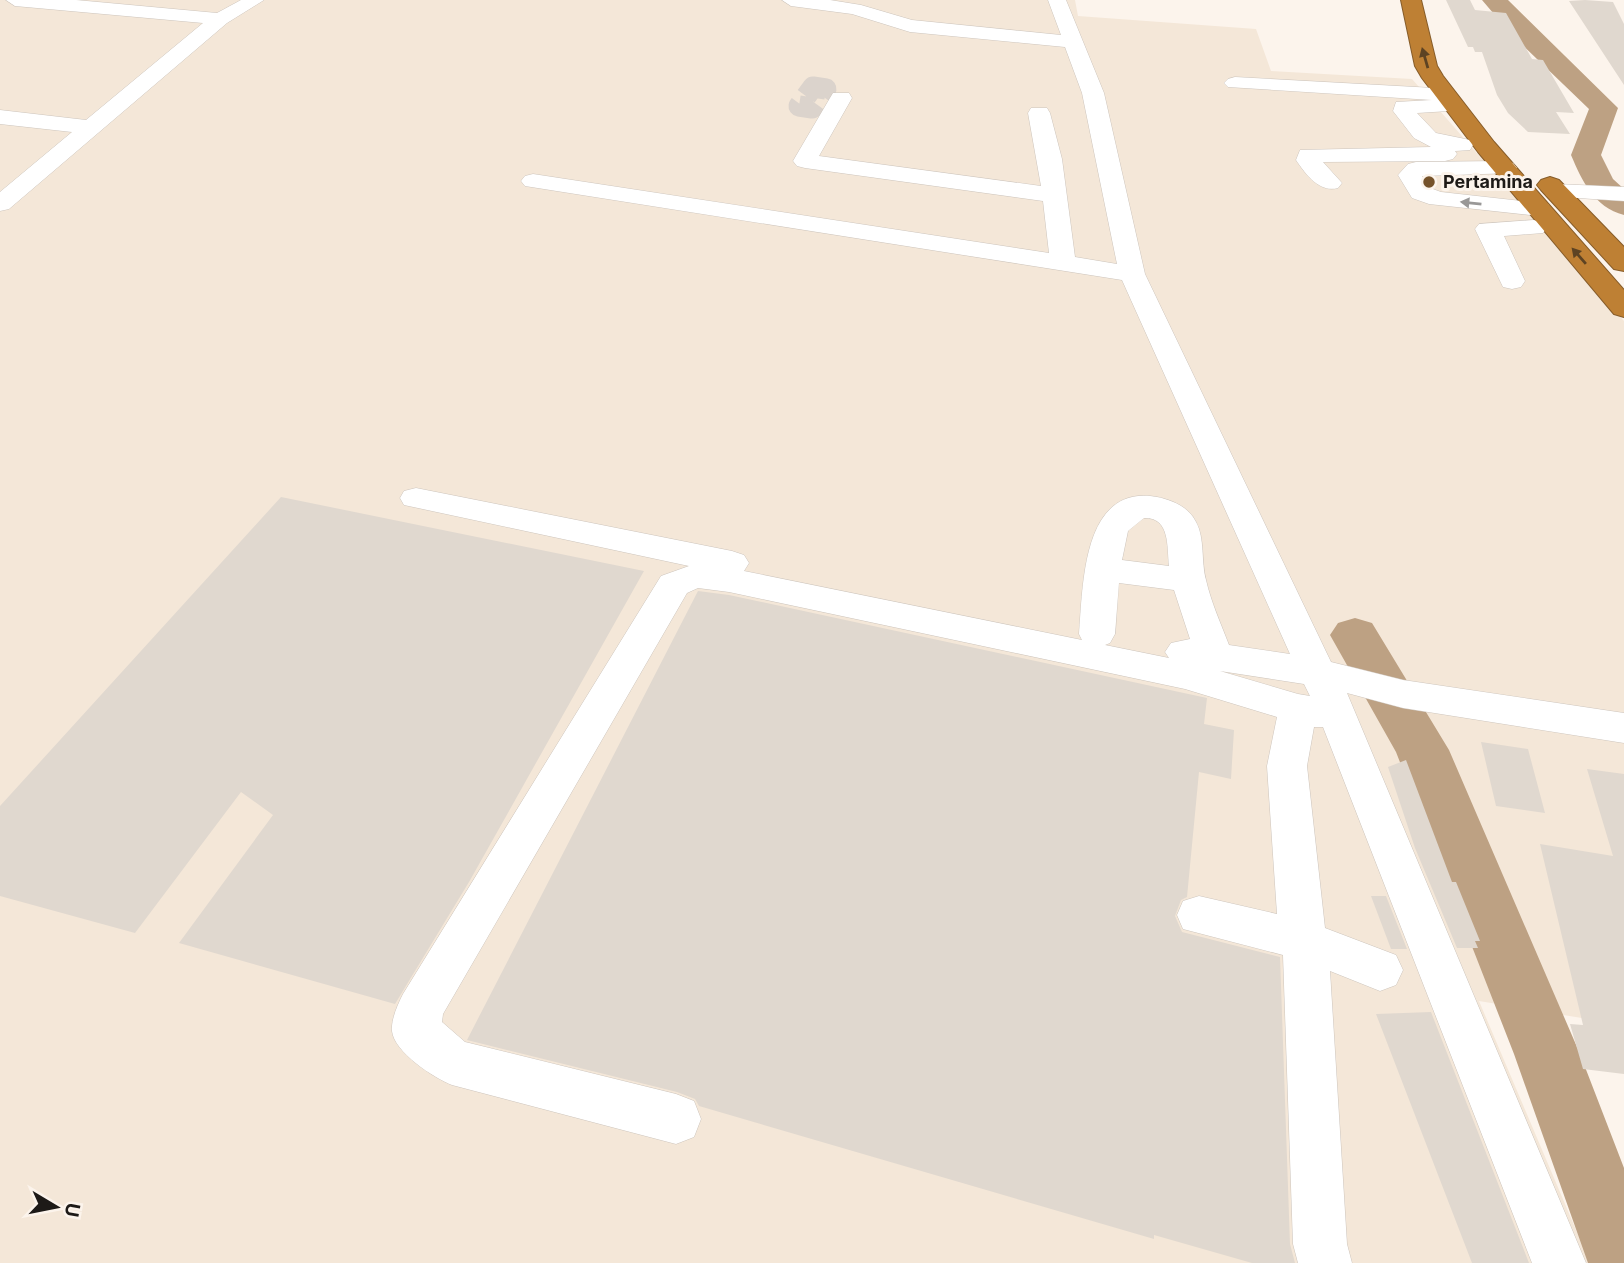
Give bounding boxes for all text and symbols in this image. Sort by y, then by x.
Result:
one-way arrow [1419,47,1430,69]
place label: Pertamina [1443,171,1533,192]
marker: Pertamina [1421,174,1437,190]
one-way arrow [1460,197,1482,208]
one-way arrow [1571,247,1587,265]
north arrow [21,1172,91,1242]
text: U [60,1201,85,1219]

